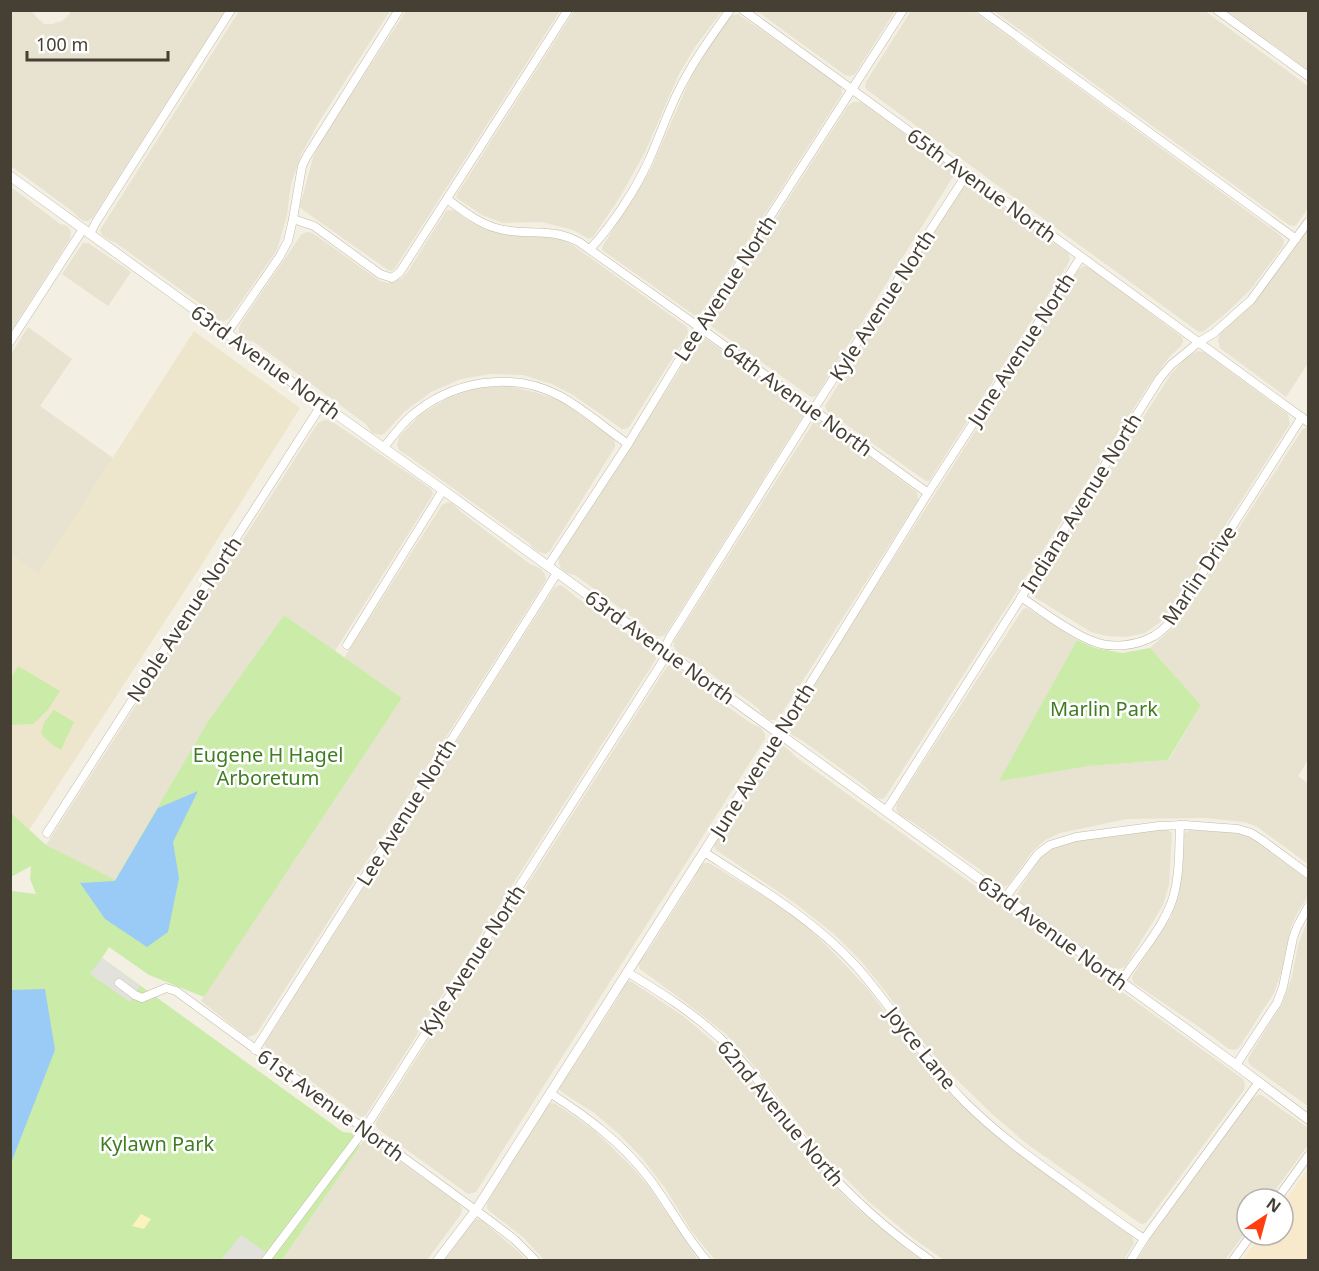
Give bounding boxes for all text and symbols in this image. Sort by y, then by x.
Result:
scale bar [27,24,168,62]
text: 100 m [36,32,88,56]
street label: 65th Avenue North [902,122,1062,248]
street label: Lee Avenue North [668,210,782,366]
street label: Kyle Avenue North [823,224,941,386]
street label: June Avenue North [960,267,1081,432]
street label: 63rd Avenue North [186,299,346,425]
street label: 64th Avenue North [718,336,878,462]
street label: Indiana Avenue North [1015,408,1147,598]
street label: Marlin Drive [1156,520,1242,630]
street label: Noble Avenue North [120,531,248,707]
street label: 63rd Avenue North [580,584,740,710]
street label: June Avenue North [703,678,820,844]
park label: Marlin Park [1050,695,1158,722]
street label: Lee Avenue North [350,733,462,891]
park label: Eugene H Hagel Arboretum [193,741,343,791]
street label: 63rd Avenue North [973,870,1133,996]
street label: Kyle Avenue North [413,879,531,1041]
street label: Joyce Lane [878,1000,963,1095]
street label: 62nd Avenue North [712,1034,850,1192]
street label: 61st Avenue North [252,1043,410,1167]
park label: Kylawn Park [100,1130,215,1157]
north arrow [1235,1187,1295,1247]
text: N [1262,1192,1286,1218]

